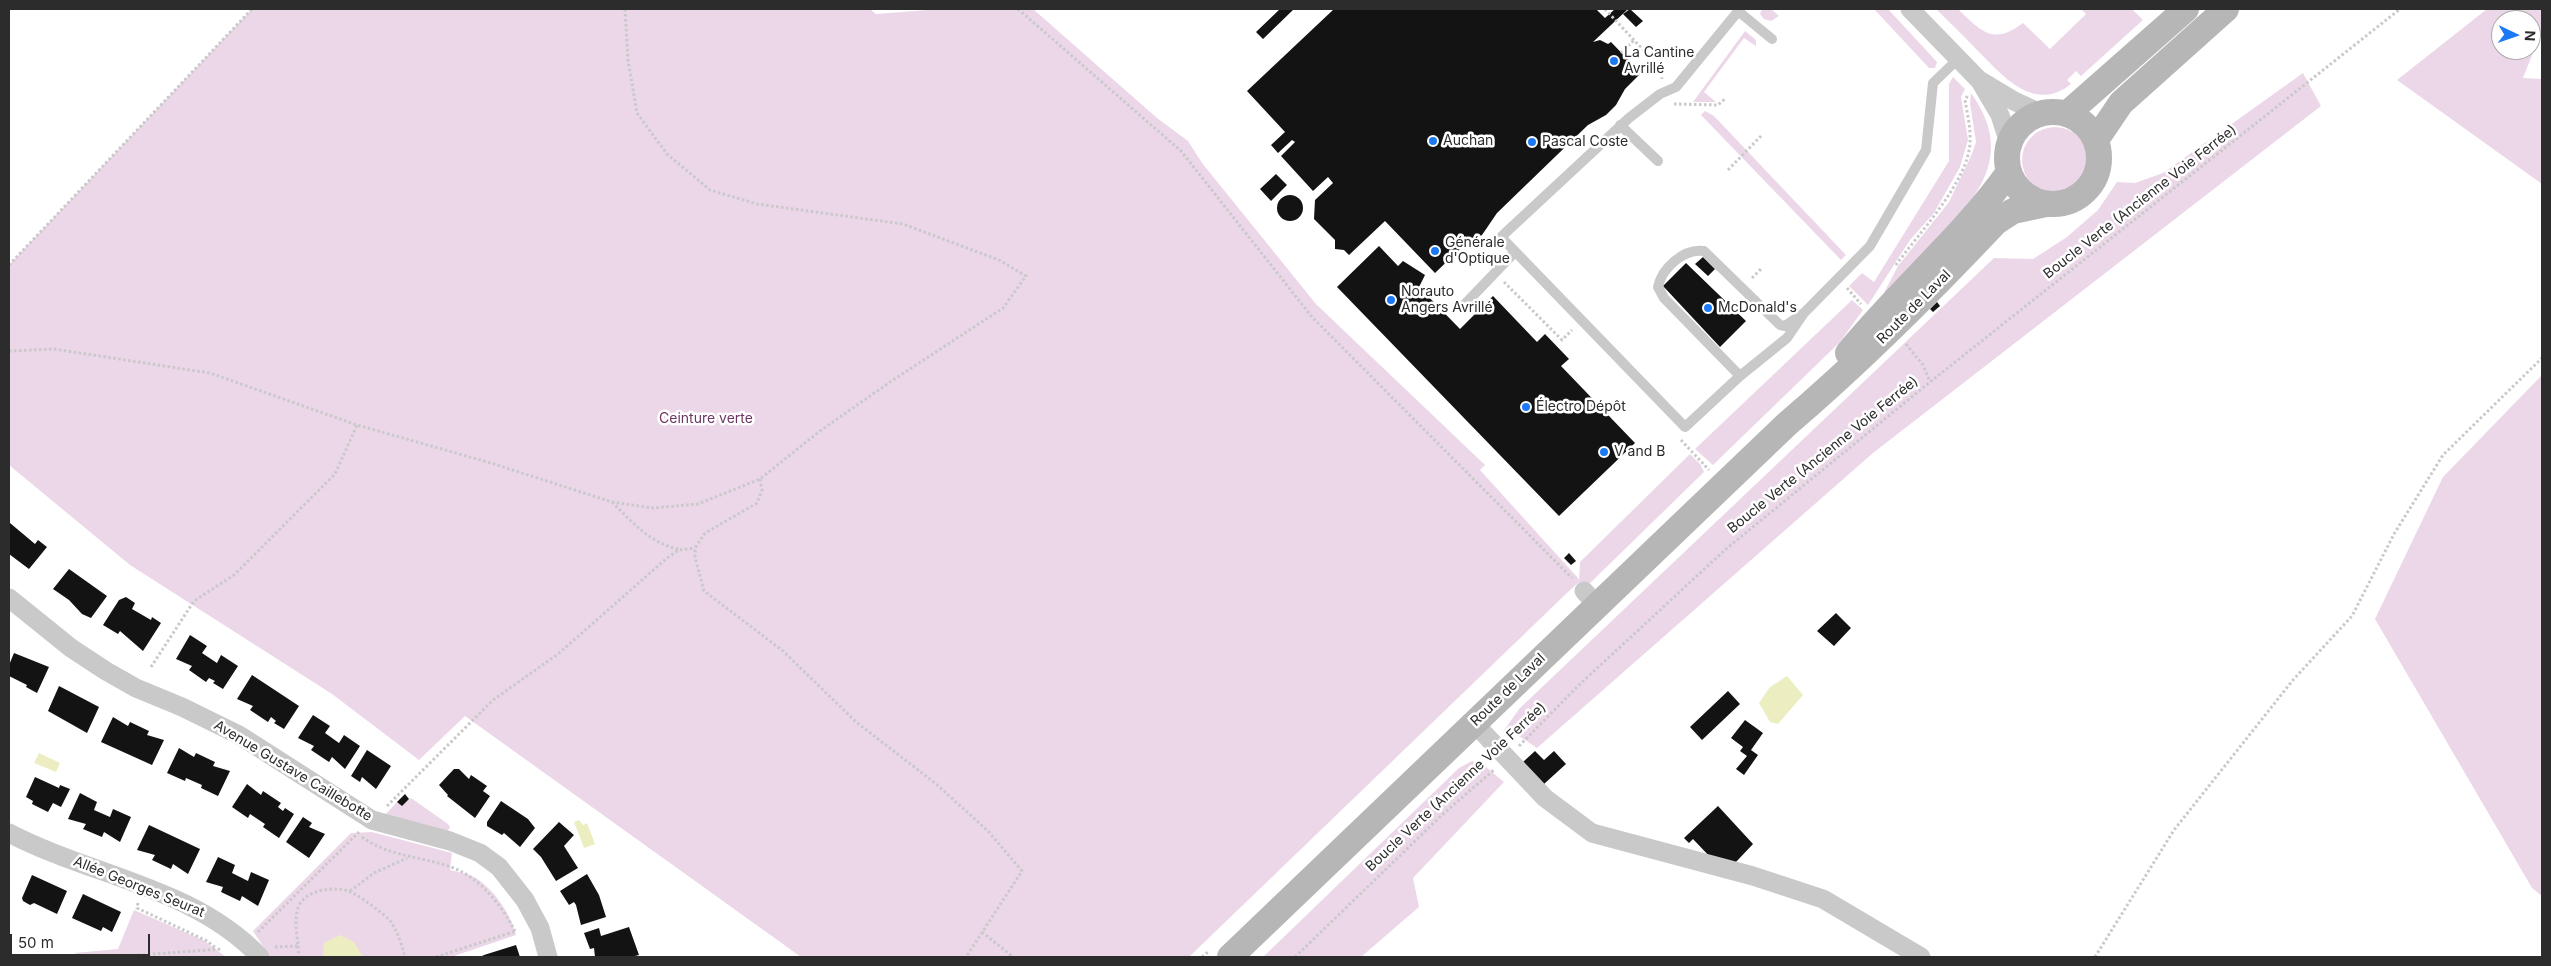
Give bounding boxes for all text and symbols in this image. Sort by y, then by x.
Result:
north arrow [2491,10,2541,60]
text: N [2522,30,2539,42]
place label: La Cantine Avrillé [1624,45,1694,78]
marker: La Cantine Avrillé [1608,55,1620,67]
street label: Boucle Verte (Ancienne Voie Ferrée) [2040,121,2240,283]
place label: Auchan [1443,133,1493,149]
place label: Pascal Coste [1542,134,1628,150]
marker: Auchan [1427,135,1439,147]
marker: Pascal Coste [1526,136,1538,148]
place label: Générale d'Optique [1445,235,1510,268]
marker: Générale d'Optique [1429,245,1441,257]
street label: Route de Laval [1874,267,1954,347]
place label: Norauto Angers Avrillé [1401,284,1493,316]
marker: Norauto Angers Avrillé [1385,294,1397,306]
place label: McDonald's [1718,300,1797,316]
marker: McDonald's [1702,302,1714,314]
street label: Boucle Verte (Ancienne Voie Ferrée) [1724,373,1922,537]
place label: Électro Dépôt [1536,399,1626,415]
marker: Électro Dépôt [1520,401,1532,413]
park label: Ceinture verte [659,411,753,427]
place label: V and B [1614,444,1665,460]
marker: V and B [1598,446,1610,458]
street label: Route de Laval [1467,650,1549,730]
street label: Boucle Verte (Ancienne Voie Ferrée) [1362,699,1550,875]
street label: Avenue Gustave Caillebotte [211,717,375,825]
street label: Allée Georges Seurat [71,853,207,921]
scale bar [12,924,152,956]
text: 50 m [18,933,54,952]

